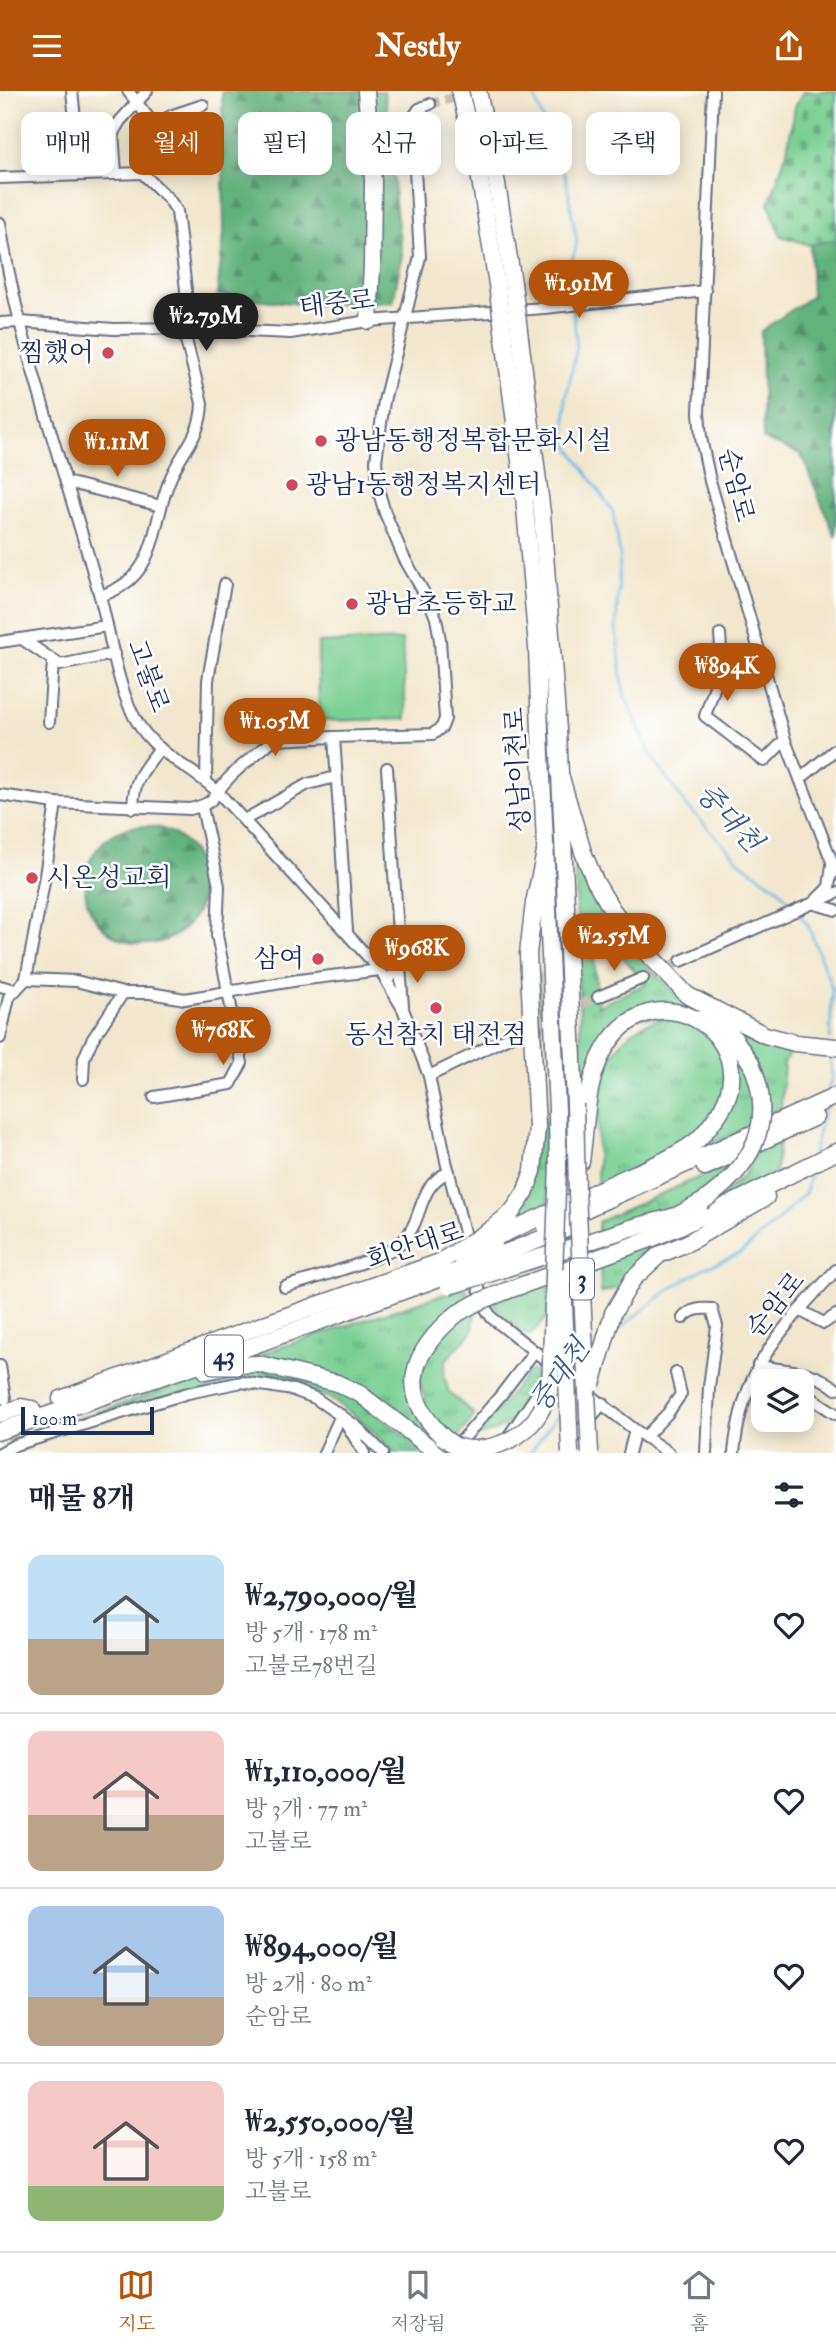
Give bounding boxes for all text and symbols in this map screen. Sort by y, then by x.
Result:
text: Nestly [376,26,460,66]
icon: menu [28,27,66,65]
icon: share [770,27,808,65]
chip: 매매 [21,112,115,175]
chip: 월세 [129,112,224,175]
chip: 필터 [238,112,332,175]
chip: 신규 [346,112,441,175]
chip: 아파트 [455,112,572,175]
chip: 주택 [586,112,680,175]
pin: ₩1.91M [522,261,636,320]
text: ₩1.91M [545,268,613,297]
street label: 태중로 [298,284,376,324]
pin: ₩2.79M [149,293,263,353]
text: ₩2.79M [169,301,243,330]
place label: 찜했어 [19,337,94,369]
marker: 찜했어 [100,345,116,361]
pin: ₩1.11M [60,419,174,479]
place label: 광남동행정복합문화시설 [335,425,611,457]
text: ₩1.11M [85,427,149,456]
marker: 광남동행정복합문화시설 [313,433,329,449]
street label: 순암로 [711,445,761,525]
place label: 광남1동행정복지센터 [306,469,541,501]
marker: 광남1동행정복지센터 [284,477,300,493]
place label: 광남초등학교 [366,588,517,620]
marker: 광남초등학교 [344,596,360,612]
street label: 고불로 [120,635,176,717]
pin: ₩894K [678,643,776,703]
text: ₩894K [695,651,759,680]
pin: ₩1.05M [218,699,332,758]
text: ₩1.05M [240,706,310,735]
street label: 성남이천로 [499,706,537,834]
water label: 중대천 [689,776,771,861]
place label: 시온성교회 [46,862,172,894]
marker: 시온성교회 [24,870,40,886]
pin: ₩2.55M [557,913,671,973]
text: ₩2.55M [578,921,650,950]
pin: ₩968K [368,925,466,985]
text: ₩968K [385,933,449,962]
place label: 삼여 [254,943,304,975]
marker: 삼여 [310,951,326,967]
marker: 동선참치 태전점 [428,1000,444,1016]
pin: ₩768K [174,1007,272,1067]
text: ₩768K [192,1015,254,1044]
place label: 동선참치 태전점 [345,1019,527,1051]
street label: 회안대로 [362,1215,468,1277]
road number: 3 [570,1259,594,1299]
street label: 순암로 [740,1266,812,1344]
water label: 중대천 [522,1331,599,1419]
road number: 43 [205,1336,243,1377]
map controls [751,1369,814,1432]
button: layers [751,1369,814,1432]
scale bar [21,1404,154,1436]
text: 100 m [32,1407,77,1431]
icon: filters [770,1476,808,1514]
text: 매물 8개 [28,1480,135,1517]
text: ₩2,790,000/월 [245,1577,418,1614]
icon: home [84,1583,168,1667]
icon: heart [770,1606,808,1644]
text: 방 5개 · 178 m² [245,1618,377,1647]
text: 고불로78번길 [245,1651,377,1680]
text: ₩1,110,000/월 [245,1753,407,1790]
icon: home [84,1759,168,1843]
icon: heart [770,1782,808,1820]
text: 방 3개 · 77 m² [245,1794,368,1823]
text: 고불로 [245,1827,312,1856]
text: ₩894,000/월 [245,1928,399,1965]
icon: home [84,1934,168,2018]
icon: heart [770,1957,808,1995]
text: 방 2개 · 80 m² [245,1969,372,1998]
text: 순암로 [245,2002,312,2031]
text: ₩2,550,000/월 [245,2103,416,2140]
icon: home [84,2109,168,2193]
icon: heart [770,2132,808,2170]
text: 방 5개 · 158 m² [245,2144,377,2173]
text: 고불로 [245,2177,312,2206]
tab: 지도 [117,2266,155,2336]
tab: 저장됨 [390,2266,446,2336]
tab: 홈 [680,2266,718,2336]

